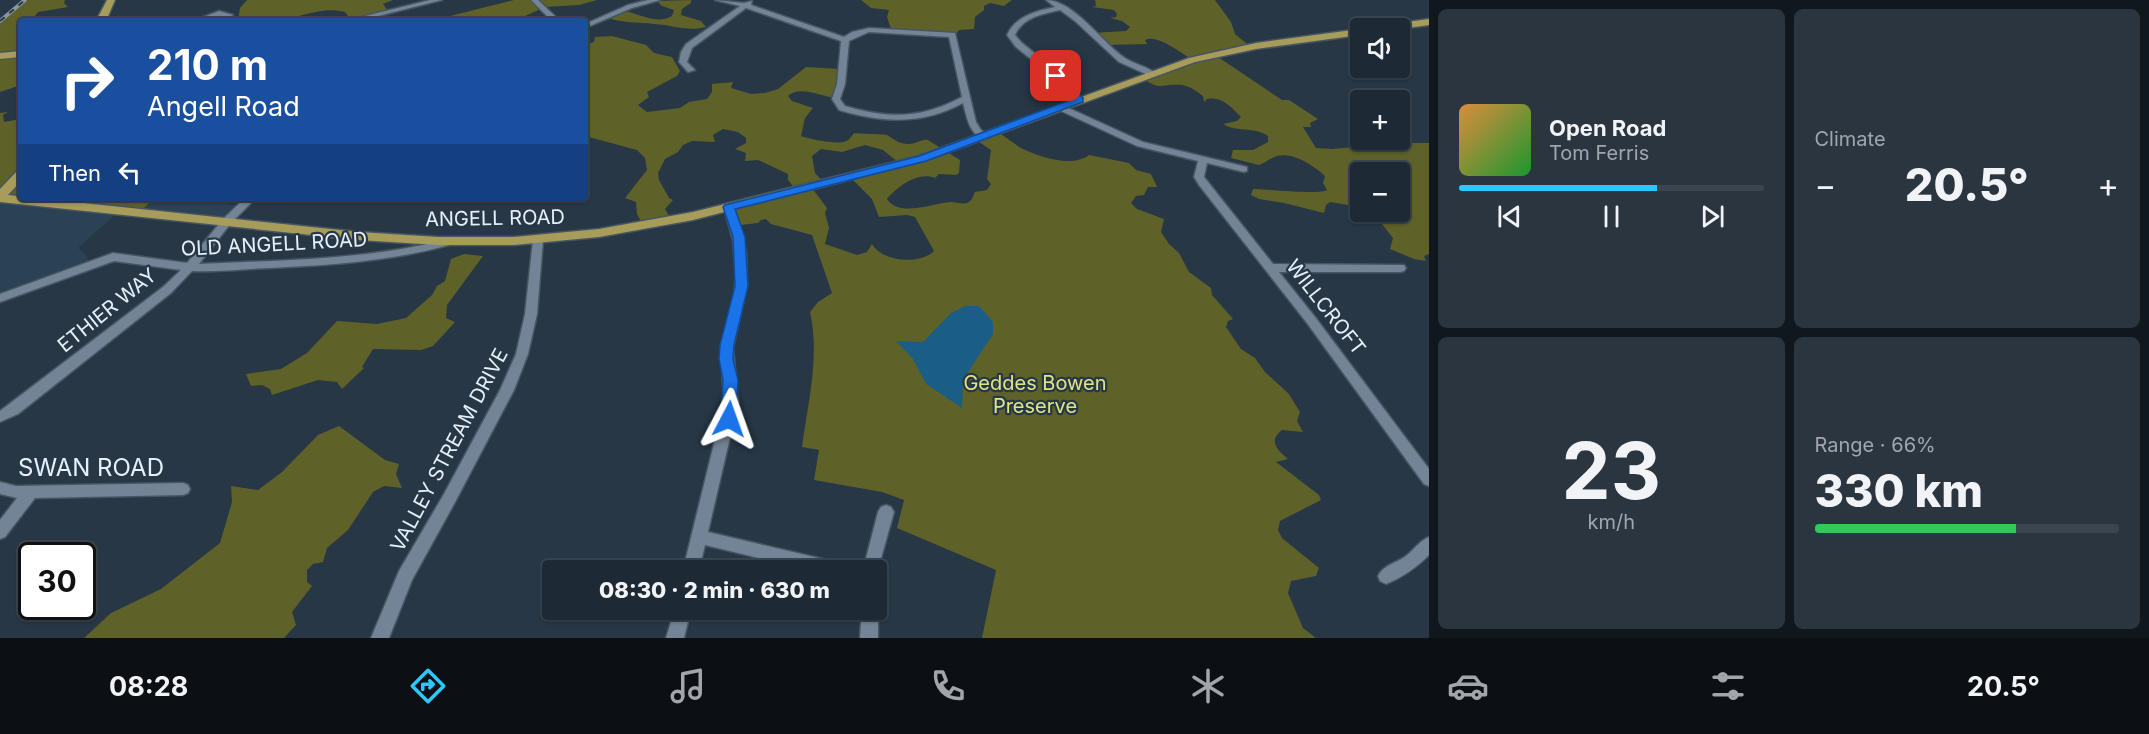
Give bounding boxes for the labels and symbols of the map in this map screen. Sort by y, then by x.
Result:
pin [1030,50,1081,101]
street label: ANGELL ROAD [425,205,565,231]
street label: OLD ANGELL ROAD [180,227,368,261]
street label: WILLCROFT [1281,254,1371,360]
street label: ETHIER WAY [53,263,162,357]
street label: VALLEY STREAM DRIVE [385,344,513,556]
park label: Geddes Bowen Preserve [963,371,1107,418]
position arrow [697,387,761,451]
street label: SWAN ROAD [18,453,164,482]
speed limit sign: 30 [18,542,96,620]

